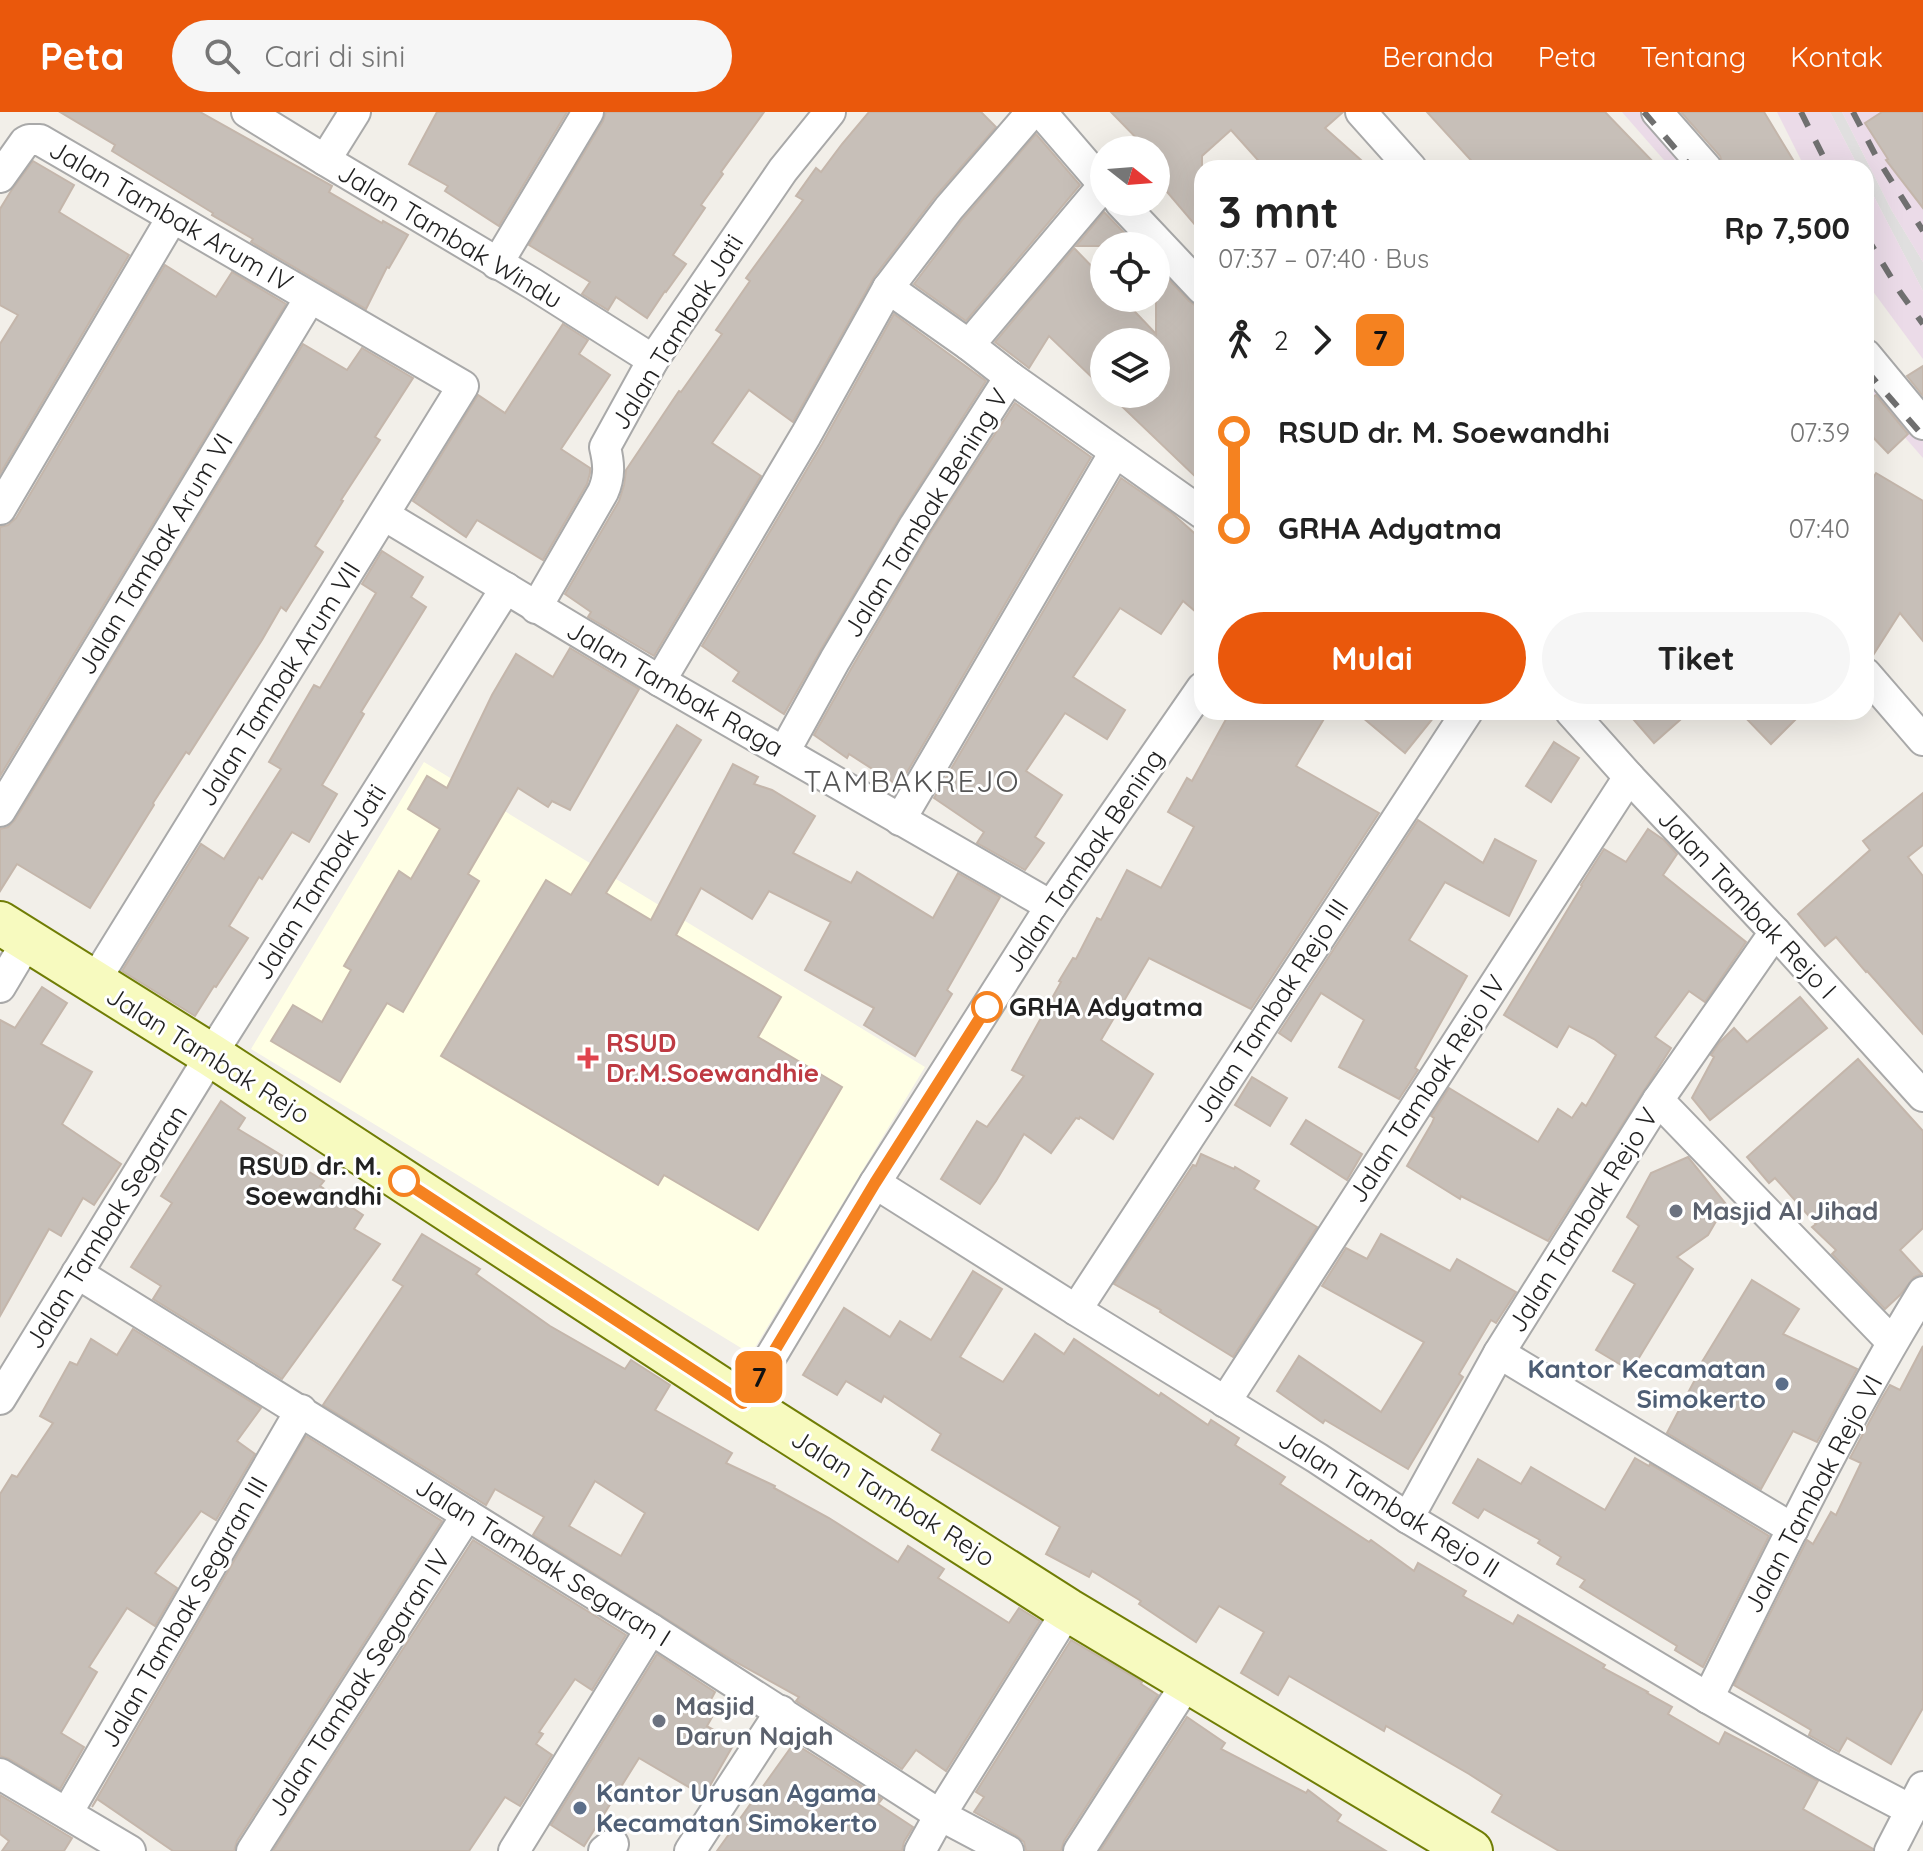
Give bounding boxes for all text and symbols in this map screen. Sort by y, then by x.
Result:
search box [172,20,732,92]
text: Peta [40,32,124,80]
icon: search [200,34,244,78]
text: Cari di sini [264,37,405,75]
text: Beranda [1382,39,1494,74]
text: Peta [1538,39,1596,74]
text: Tentang [1640,39,1746,74]
text: Kontak [1790,39,1883,74]
street label: Jalan Tambak Arum IV [44,132,299,299]
north arrow [1090,136,1170,216]
map controls [1090,136,1170,408]
street label: Jalan Tambak Windu [332,155,569,316]
text: 3 mnt [1218,184,1339,239]
text: Rp 7,500 [1724,209,1850,247]
street label: Jalan Tambak Jati [603,228,750,436]
button: locate [1090,232,1170,312]
text: 07:37 – 07:40 · Bus [1218,242,1429,275]
icon: walk [1218,318,1262,362]
icon: forward [1300,318,1344,362]
text: 7 [1372,322,1388,357]
text: 2 [1274,324,1288,357]
button: layers [1090,328,1170,408]
street label: Jalan Tambak Bening V [835,382,1016,643]
text: RSUD dr. M. Soewandhi [1278,413,1610,451]
text: 07:39 [1790,416,1850,449]
street label: Jalan Tambak Arum VI [69,427,240,680]
text: GRHA Adyatma [1278,509,1502,547]
text: 07:40 [1789,512,1850,545]
street label: Jalan Tambak Arum VII [190,555,367,812]
button: Mulai [1218,612,1526,704]
button: Tiket [1542,612,1850,704]
street label: Jalan Tambak Raga [561,613,789,764]
street label: Jalan Tambak Bening [996,742,1171,979]
district label: TAMBAKREJO [803,762,1021,800]
street label: Jalan Tambak Jati [246,778,393,986]
street label: Jalan Tambak Rejo I [1651,802,1844,1006]
street label: Jalan Tambak Rejo III [1186,892,1355,1129]
street label: Jalan Tambak Rejo IV [1341,969,1513,1209]
street label: Jalan Tambak Rejo [100,979,316,1131]
place label: GRHA Adyatma [1009,990,1203,1023]
marker: GRHA Adyatma [972,992,1002,1022]
place label: RSUD Dr.M.Soewandhie [606,1026,819,1089]
marker: RSUD Dr.M.Soewandhie [577,1047,599,1069]
street label: Jalan Tambak Segaran [17,1099,194,1355]
street label: Jalan Tambak Rejo V [1500,1101,1665,1338]
place label: RSUD dr. M. Soewandhi [238,1149,382,1212]
marker: RSUD dr. M. Soewandhi [389,1166,419,1196]
place label: Masjid Al Jihad [1692,1194,1878,1227]
marker: Masjid Al Jihad [1667,1202,1685,1220]
line badge: 7 [733,1351,785,1403]
place label: Kantor Kecamatan Simokerto [1527,1352,1766,1415]
text: 7 [751,1359,767,1394]
street label: Jalan Tambak Rejo VI [1736,1369,1889,1619]
marker: Kantor Kecamatan Simokerto [1773,1375,1791,1393]
street label: Jalan Tambak Rejo [785,1422,1001,1574]
street label: Jalan Tambak Rejo II [1273,1422,1506,1585]
street label: Jalan Tambak Segaran III [92,1470,275,1753]
street label: Jalan Tambak Segaran I [410,1470,677,1654]
street label: Jalan Tambak Segaran IV [260,1543,457,1823]
place label: Masjid Darun Najah [675,1689,833,1752]
marker: Masjid Darun Najah [650,1712,668,1730]
place label: Kantor Urusan Agama Kecamatan Simokerto [596,1776,877,1839]
marker: Kantor Urusan Agama Kecamatan Simokerto [571,1799,589,1817]

